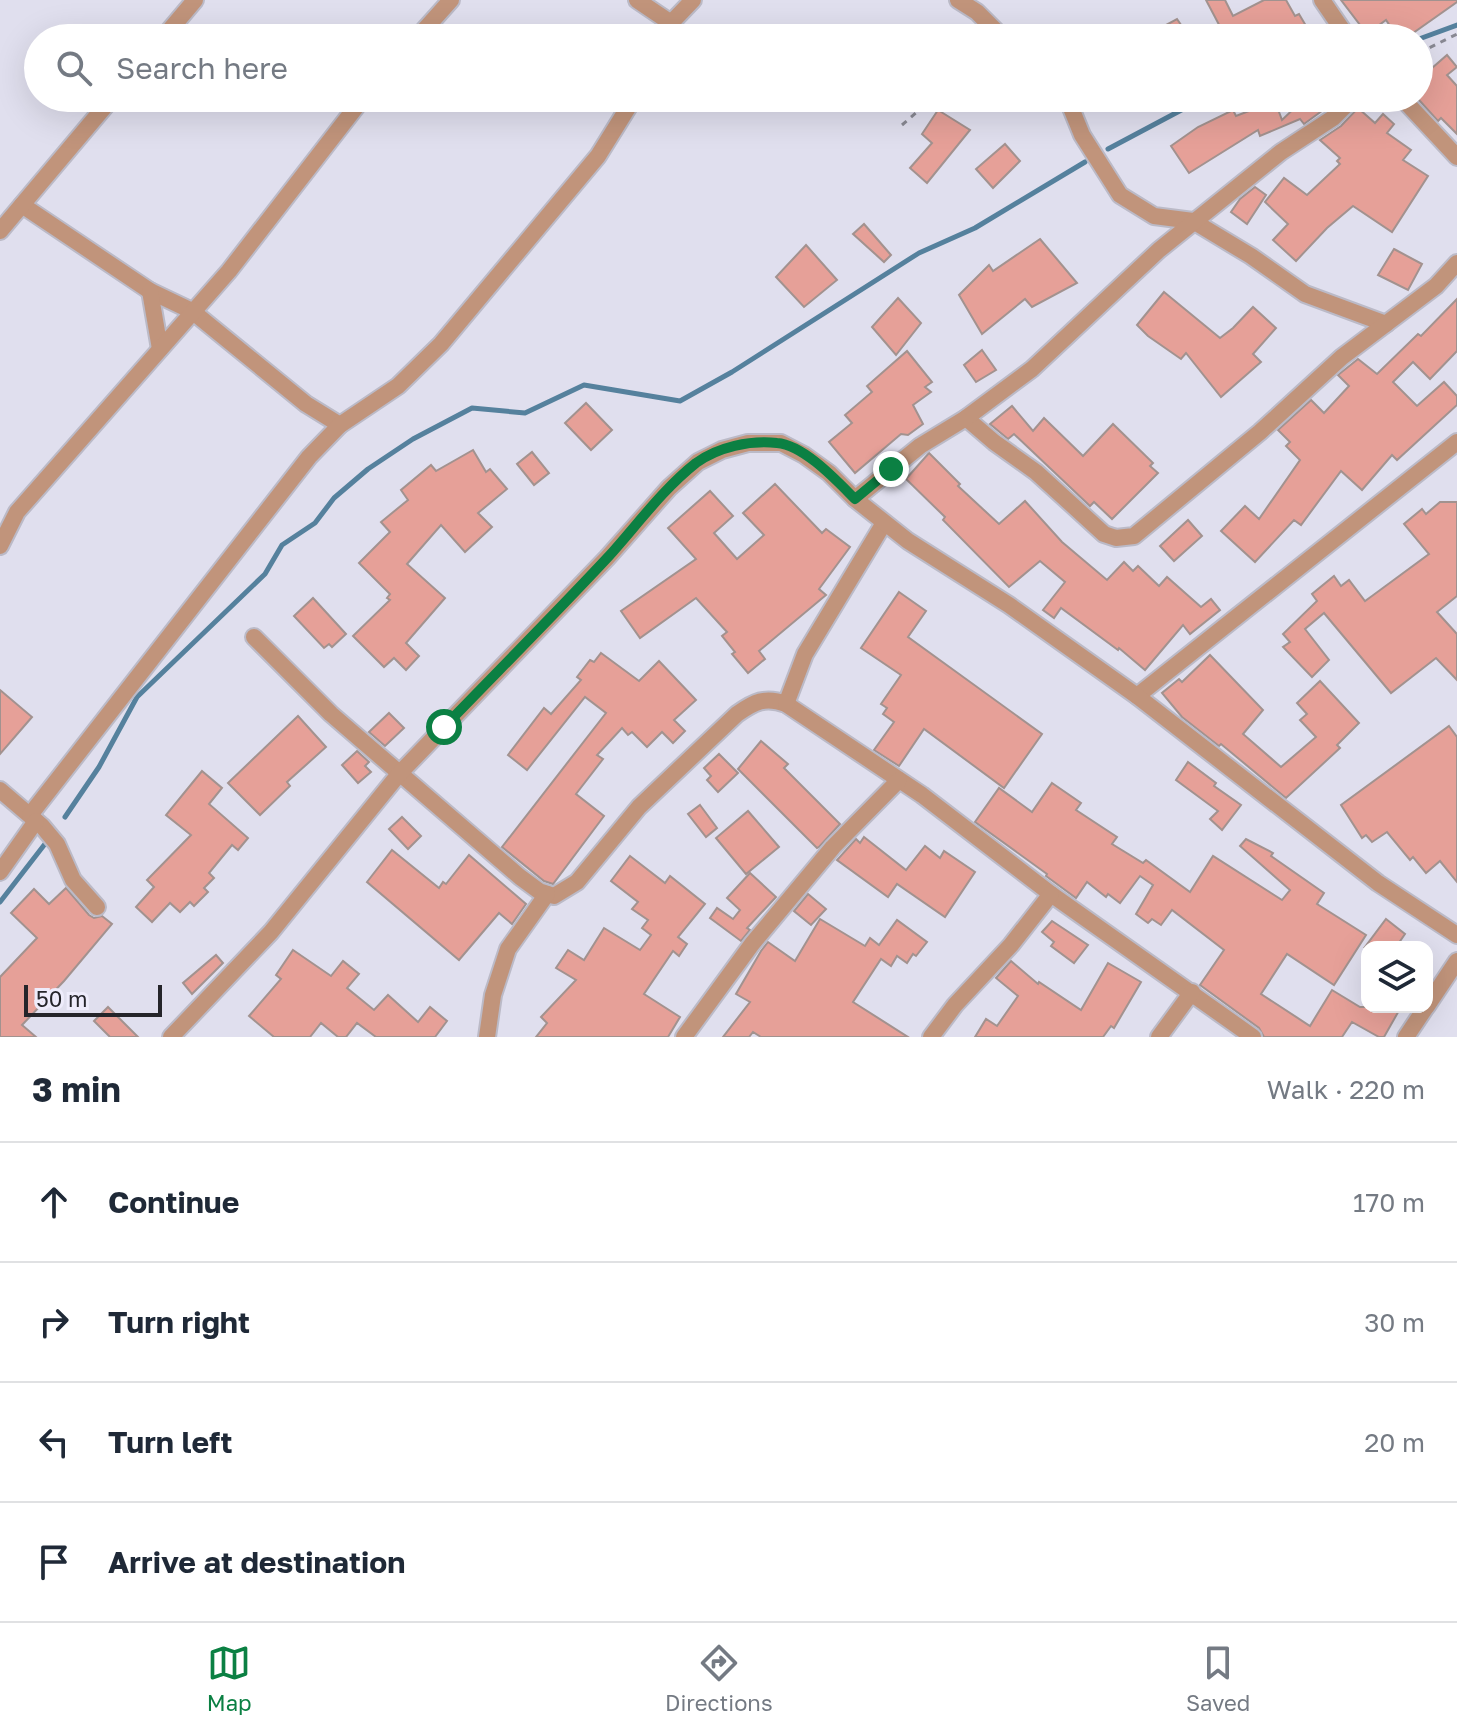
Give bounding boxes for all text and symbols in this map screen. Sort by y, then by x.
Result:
search box [24,24,1433,112]
icon: search [52,46,96,90]
text: Search here [116,50,288,86]
route end [873,451,909,487]
route start [426,709,462,745]
map controls [1361,941,1433,1013]
button: layers [1361,941,1433,1013]
scale bar [24,981,162,1017]
text: 50 m [36,985,87,1012]
text: 3 min [32,1069,121,1109]
text: Walk · 220 m [1267,1074,1425,1105]
icon: ahead [32,1180,76,1224]
text: Continue [108,1184,239,1220]
text: 170 m [1353,1187,1425,1218]
icon: right [32,1300,76,1344]
text: Turn right [108,1304,250,1340]
text: 30 m [1364,1307,1425,1338]
icon: left [32,1420,76,1464]
text: Turn left [108,1424,233,1460]
text: 20 m [1364,1427,1425,1458]
icon: arrive [32,1540,76,1584]
text: Arrive at destination [108,1544,405,1580]
tab: Map [207,1641,252,1716]
tab: Directions [665,1641,773,1716]
tab: Saved [1186,1641,1250,1716]

